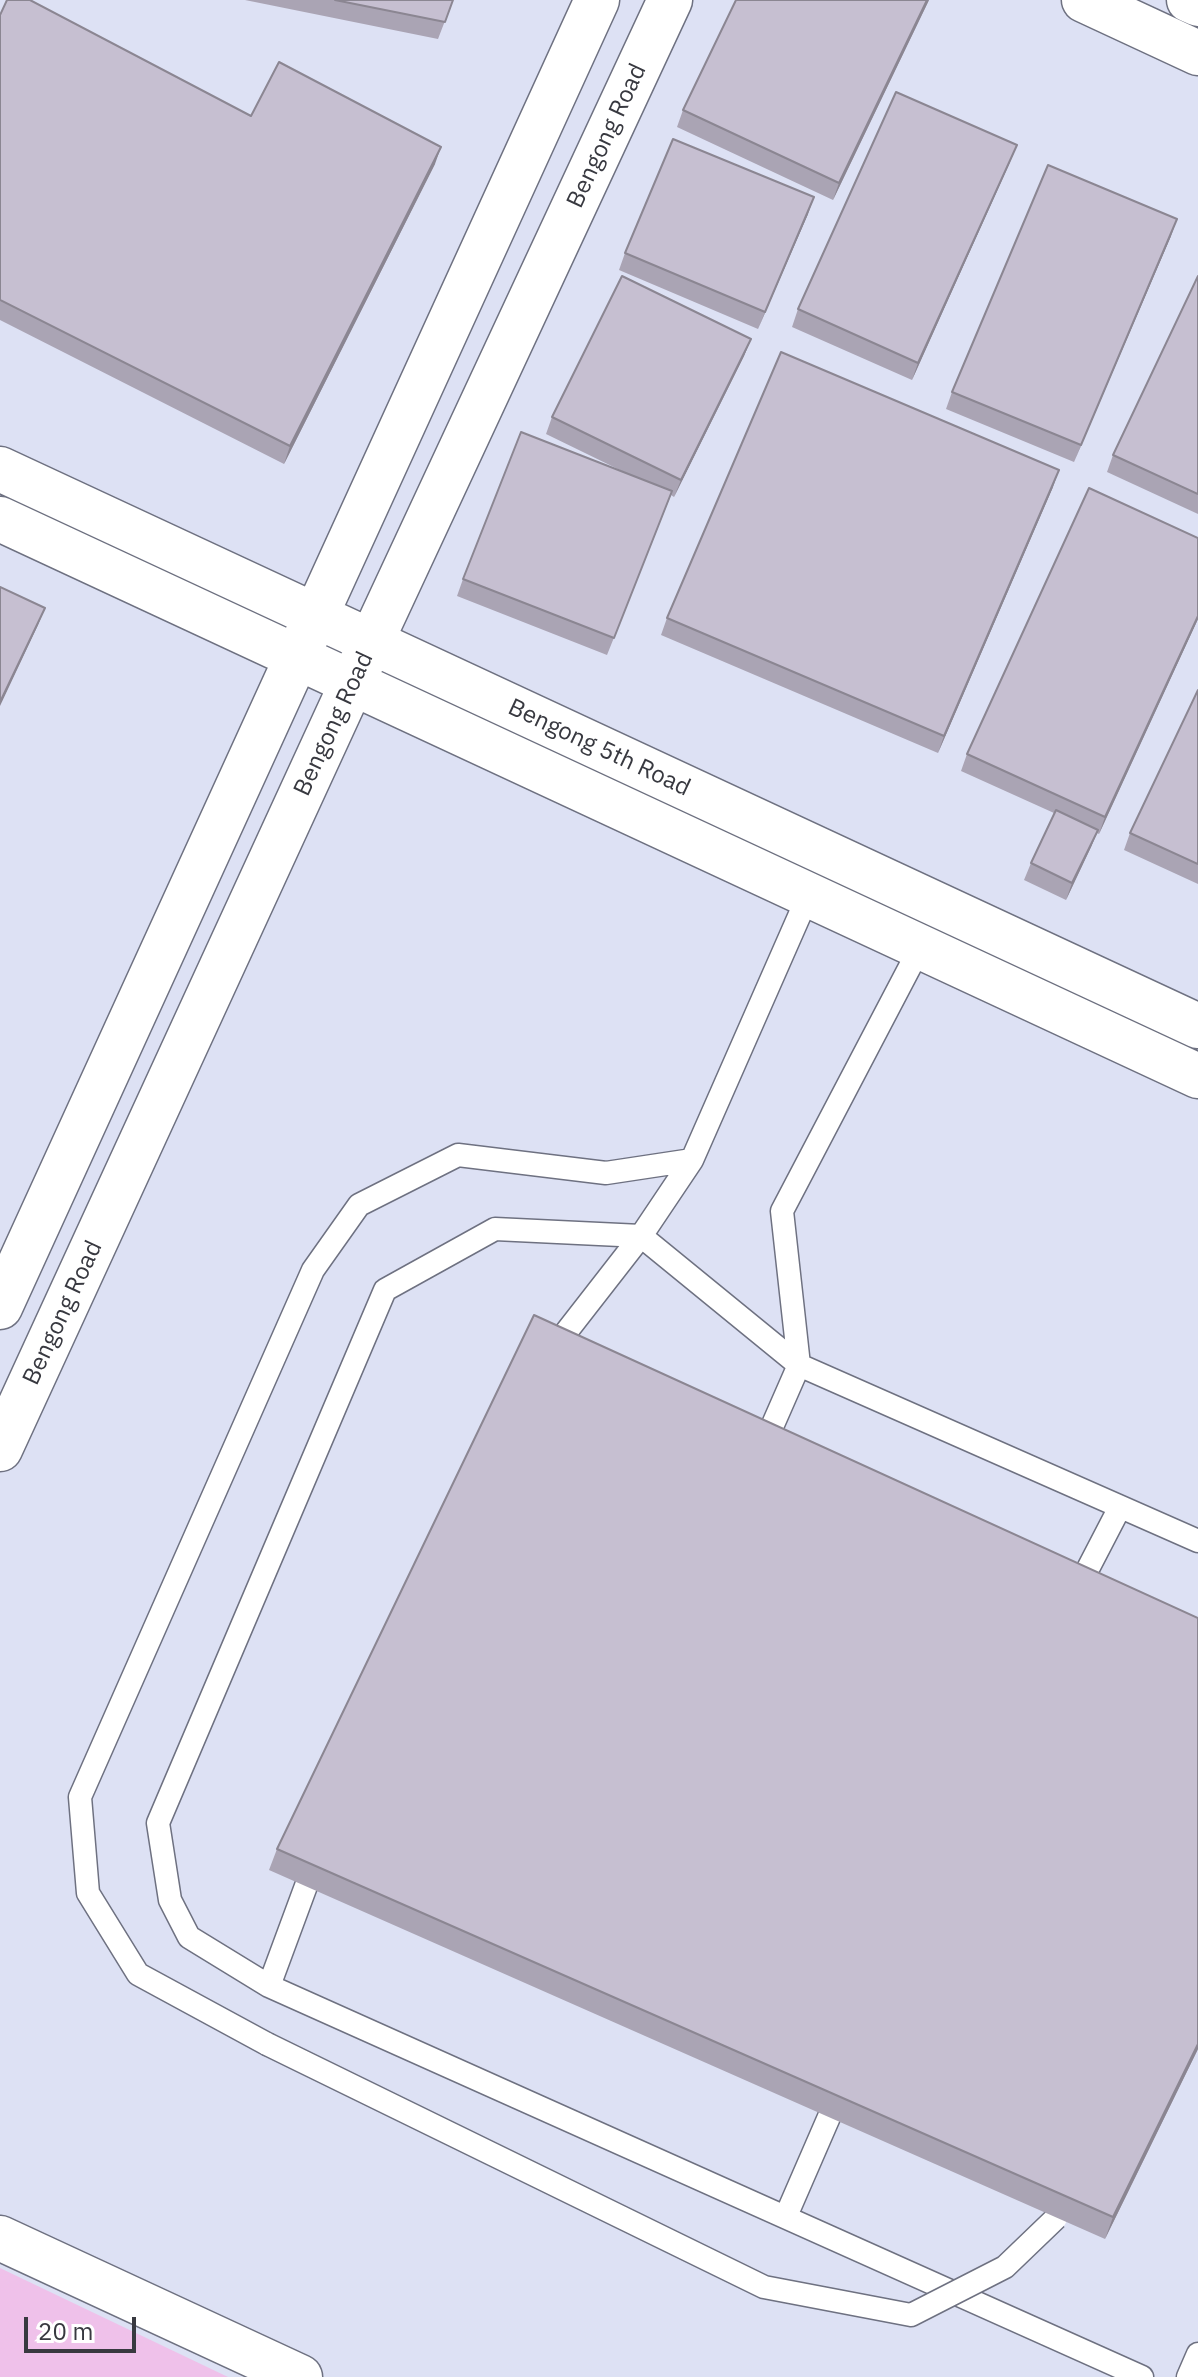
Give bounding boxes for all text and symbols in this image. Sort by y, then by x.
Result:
street label: Bengong Road [561,59,653,213]
street label: Bengong Road [288,647,380,801]
street label: Bengong 5th Road [503,693,695,803]
street label: Bengong Road [17,1236,109,1390]
scale bar [28,2301,140,2351]
text: 20 m [38,2315,93,2347]

